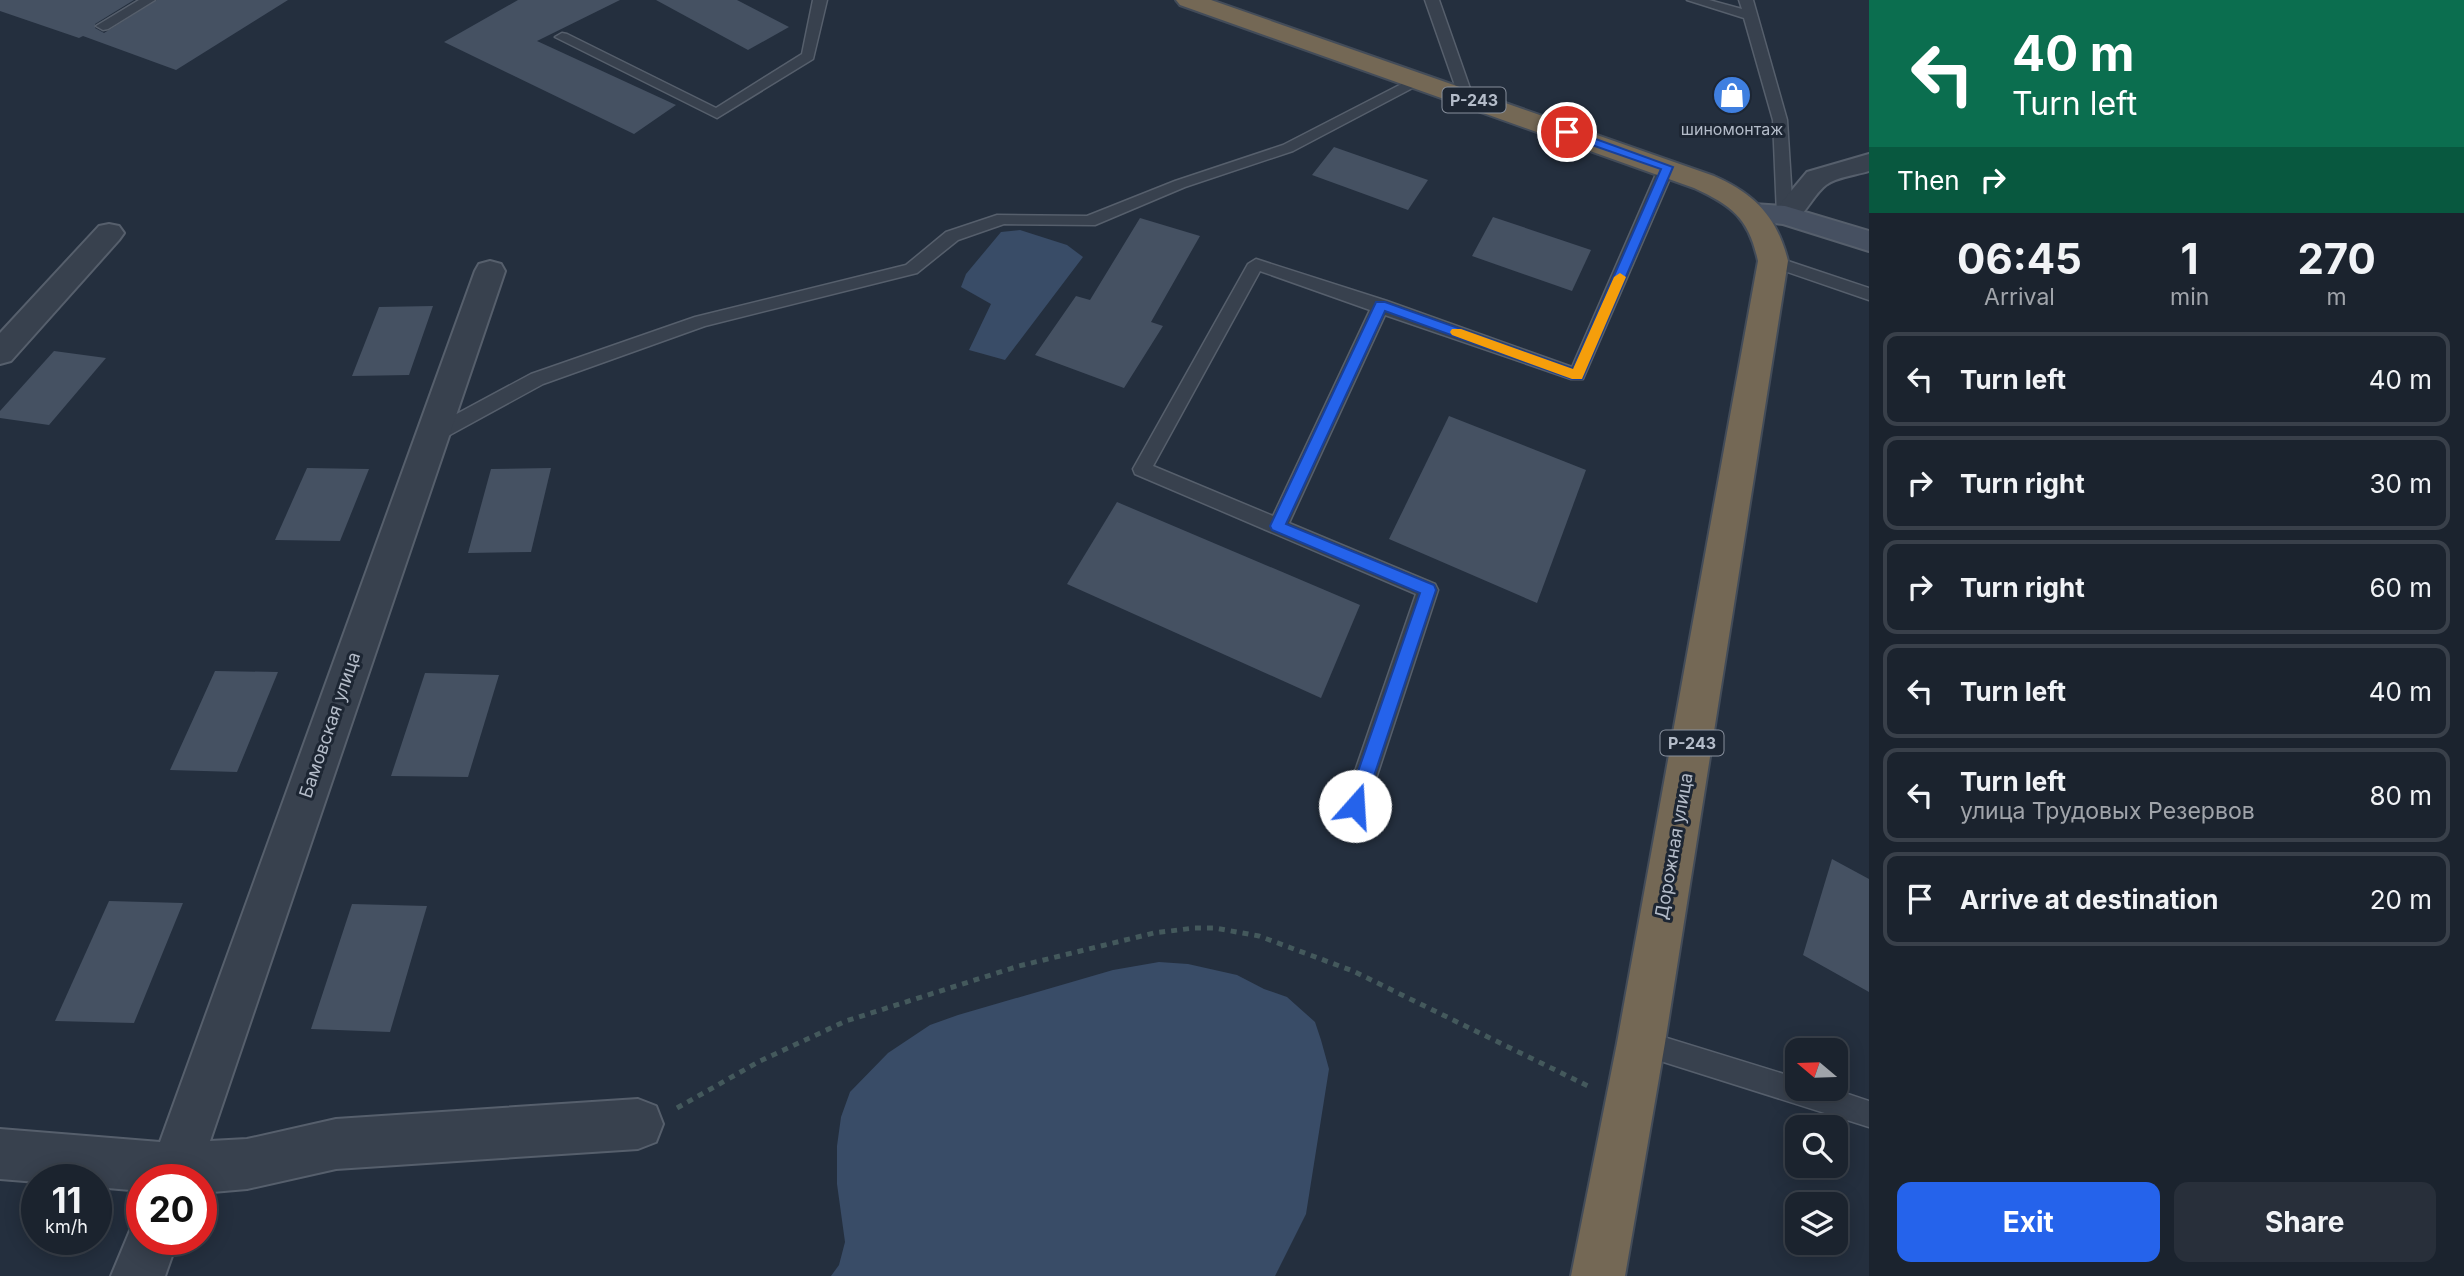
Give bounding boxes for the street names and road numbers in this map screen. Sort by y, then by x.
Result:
road number: Р-243 [1442,88,1506,113]
street label: Бамовская улица [295,649,364,801]
road number: Р-243 [1660,730,1724,756]
street label: Дорожная улица [1650,771,1697,921]

